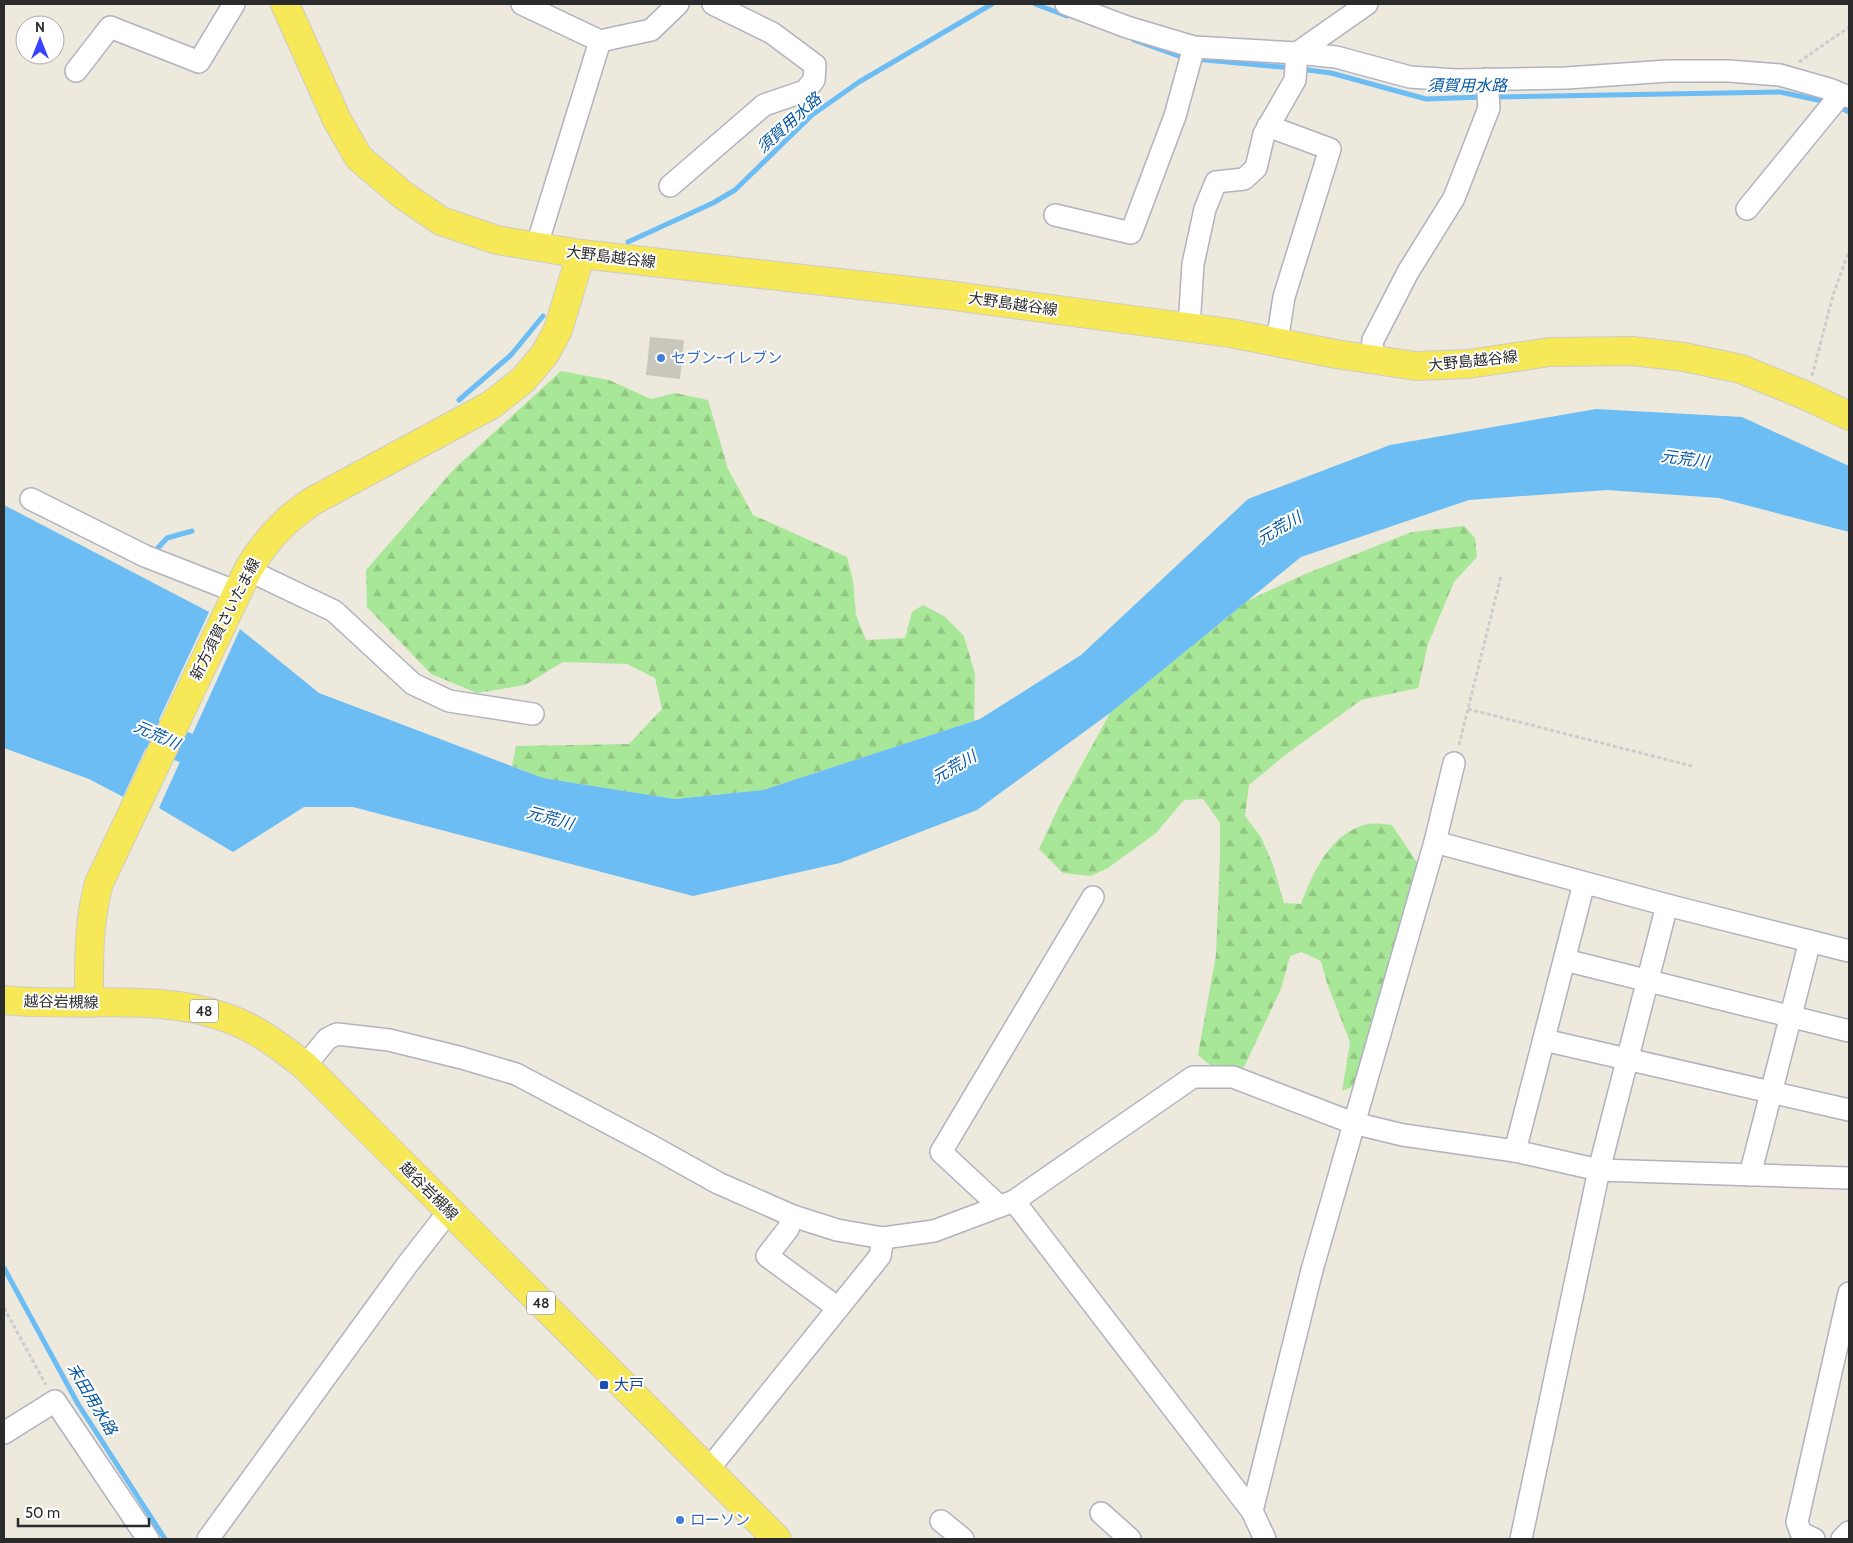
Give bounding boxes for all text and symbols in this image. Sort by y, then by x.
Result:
north arrow [15,15,65,65]
text: N [35,18,45,36]
water label: 須賀用水路 [1427,76,1509,95]
water label: 須賀用水路 [753,88,827,157]
street label: 大野島越谷線 [565,243,657,271]
street label: 大野島越谷線 [967,289,1059,319]
street label: 大野島越谷線 [1427,347,1519,375]
place label: セブン-イレブン [671,349,782,367]
marker: セブン-イレブン [655,352,667,364]
water label: 元荒川 [1660,446,1712,472]
water label: 元荒川 [1253,507,1306,548]
street label: 新方須賀さいたま線 [186,555,264,683]
water label: 元荒川 [131,717,185,754]
water label: 元荒川 [928,746,981,787]
water label: 元荒川 [524,803,578,834]
street label: 越谷岩槻線 [22,992,99,1012]
road number: 48 [190,999,218,1022]
street label: 越谷岩槻線 [395,1157,462,1224]
road number: 48 [527,1292,555,1315]
water label: 末田用水路 [63,1360,122,1440]
place label: 大戸 [614,1376,644,1394]
marker: 大戸 [598,1379,610,1391]
scale bar [18,1496,149,1528]
text: 50 m [25,1504,60,1522]
place label: ローソン [690,1511,750,1529]
marker: ローソン [674,1514,686,1526]

